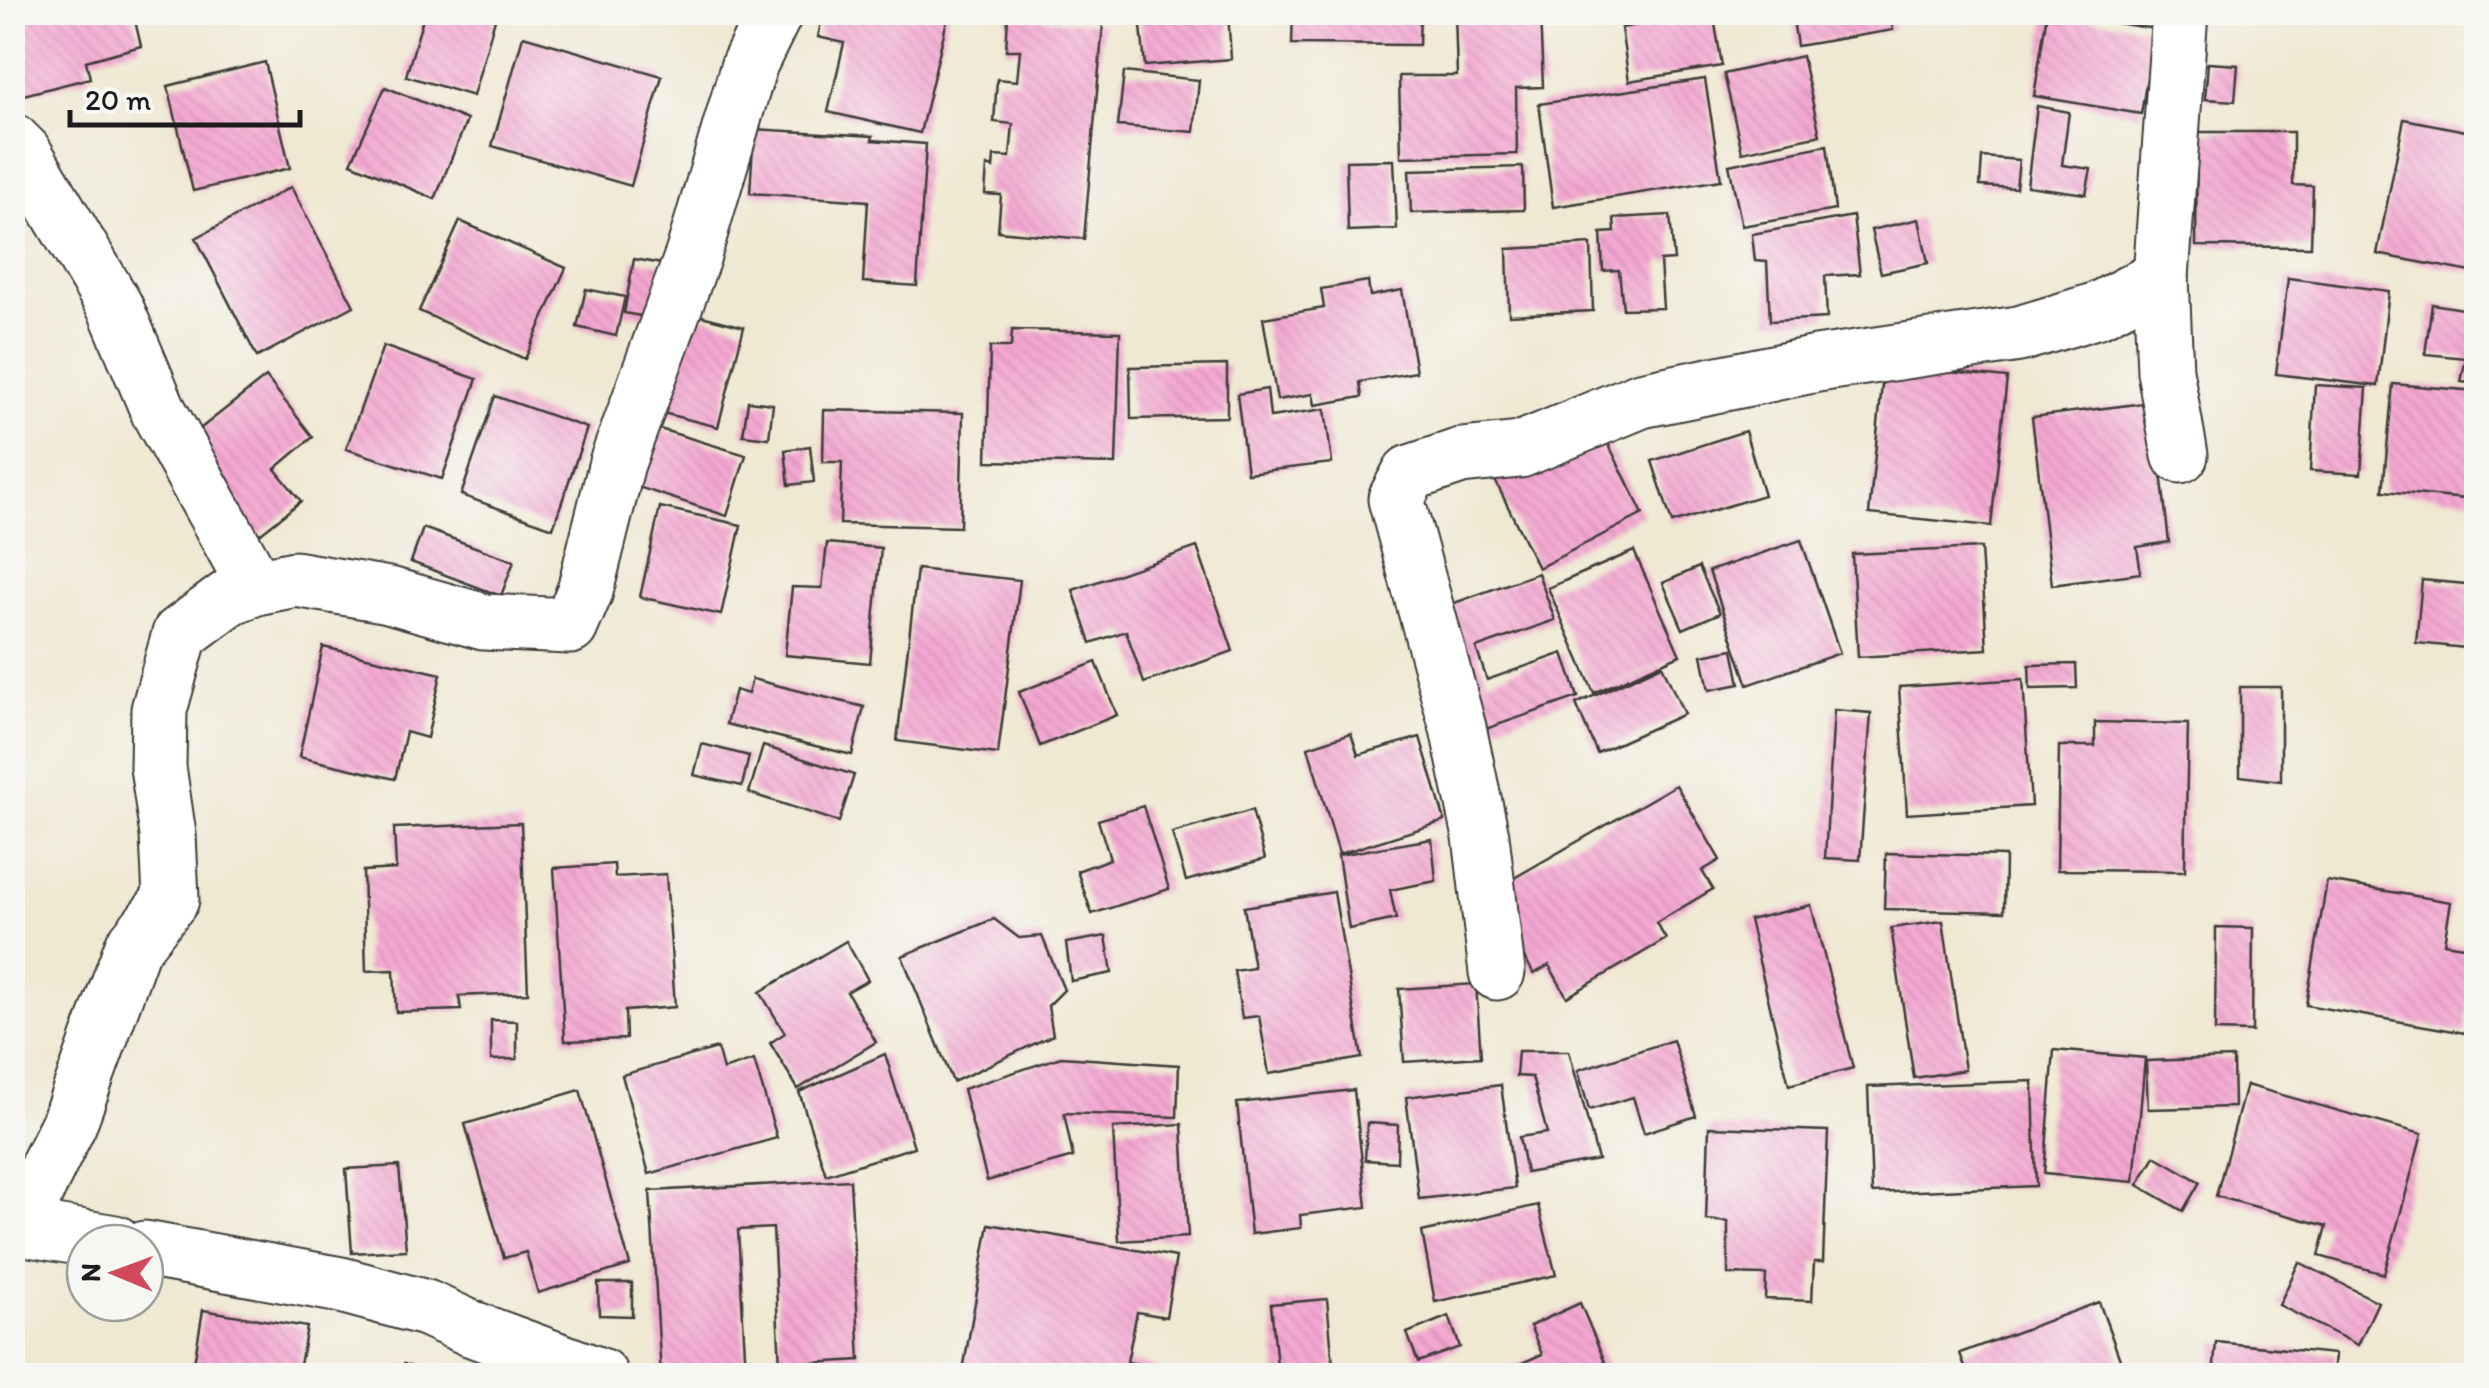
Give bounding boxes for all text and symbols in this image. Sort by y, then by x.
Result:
scale bar [70,65,300,127]
text: 20 m [85,81,151,118]
north arrow [65,1223,165,1323]
text: N [73,1263,107,1282]

